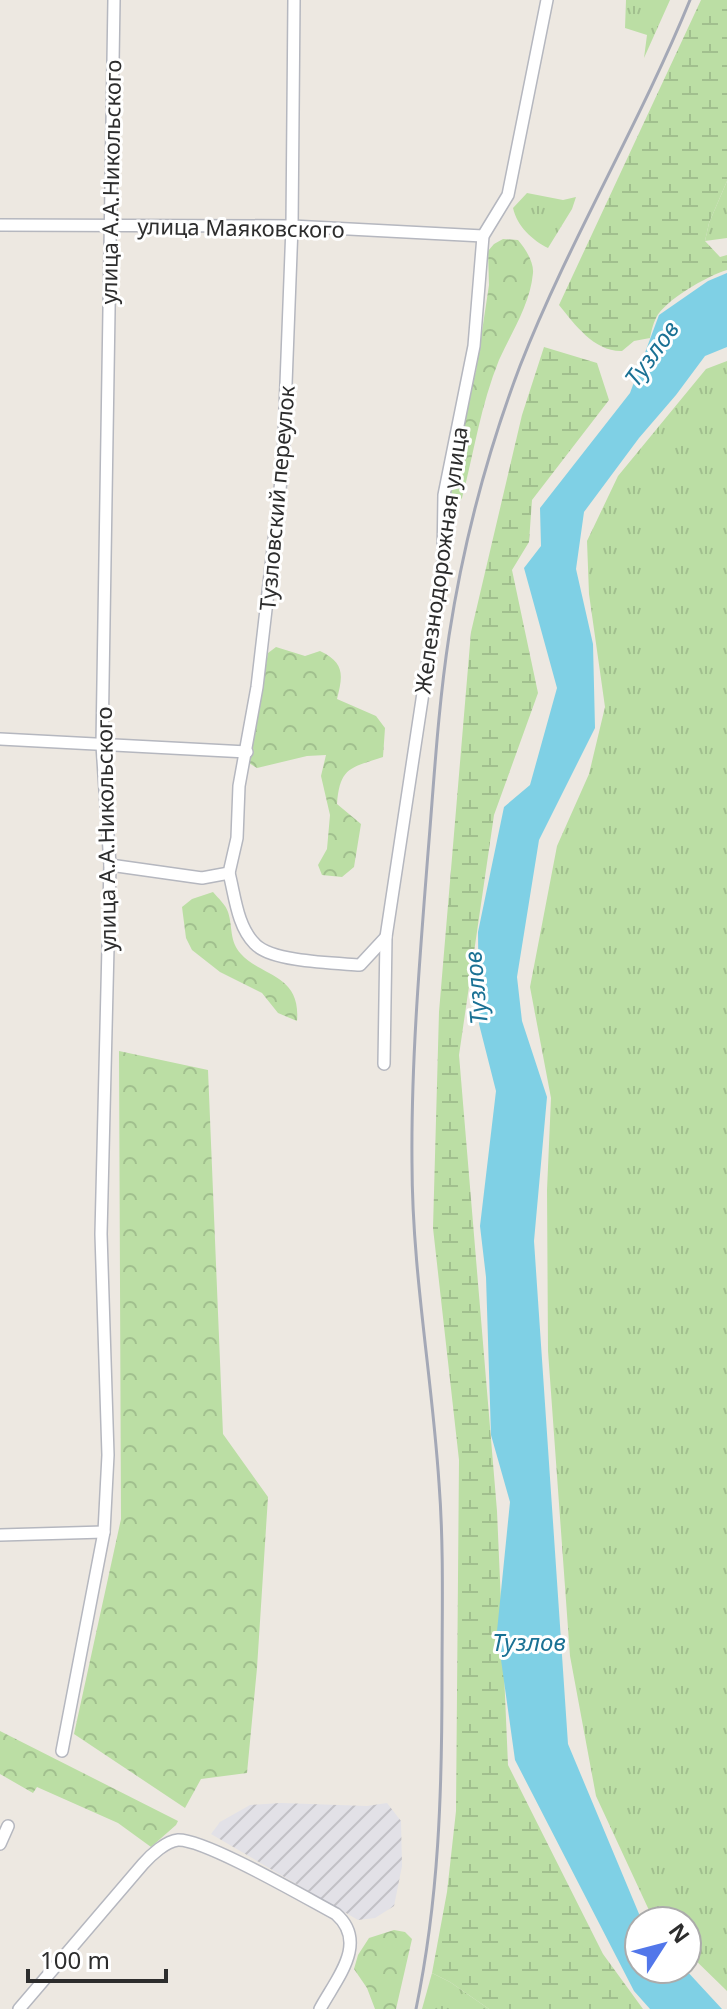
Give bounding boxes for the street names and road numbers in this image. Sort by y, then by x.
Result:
street label: улица А.А.Никольского [93,59,127,305]
street label: улица Маяковского [137,210,345,244]
street label: Тузловский переулок [251,384,301,612]
street label: Железнодорожная улица [406,425,474,695]
street label: улица А.А.Никольского [88,706,122,952]

